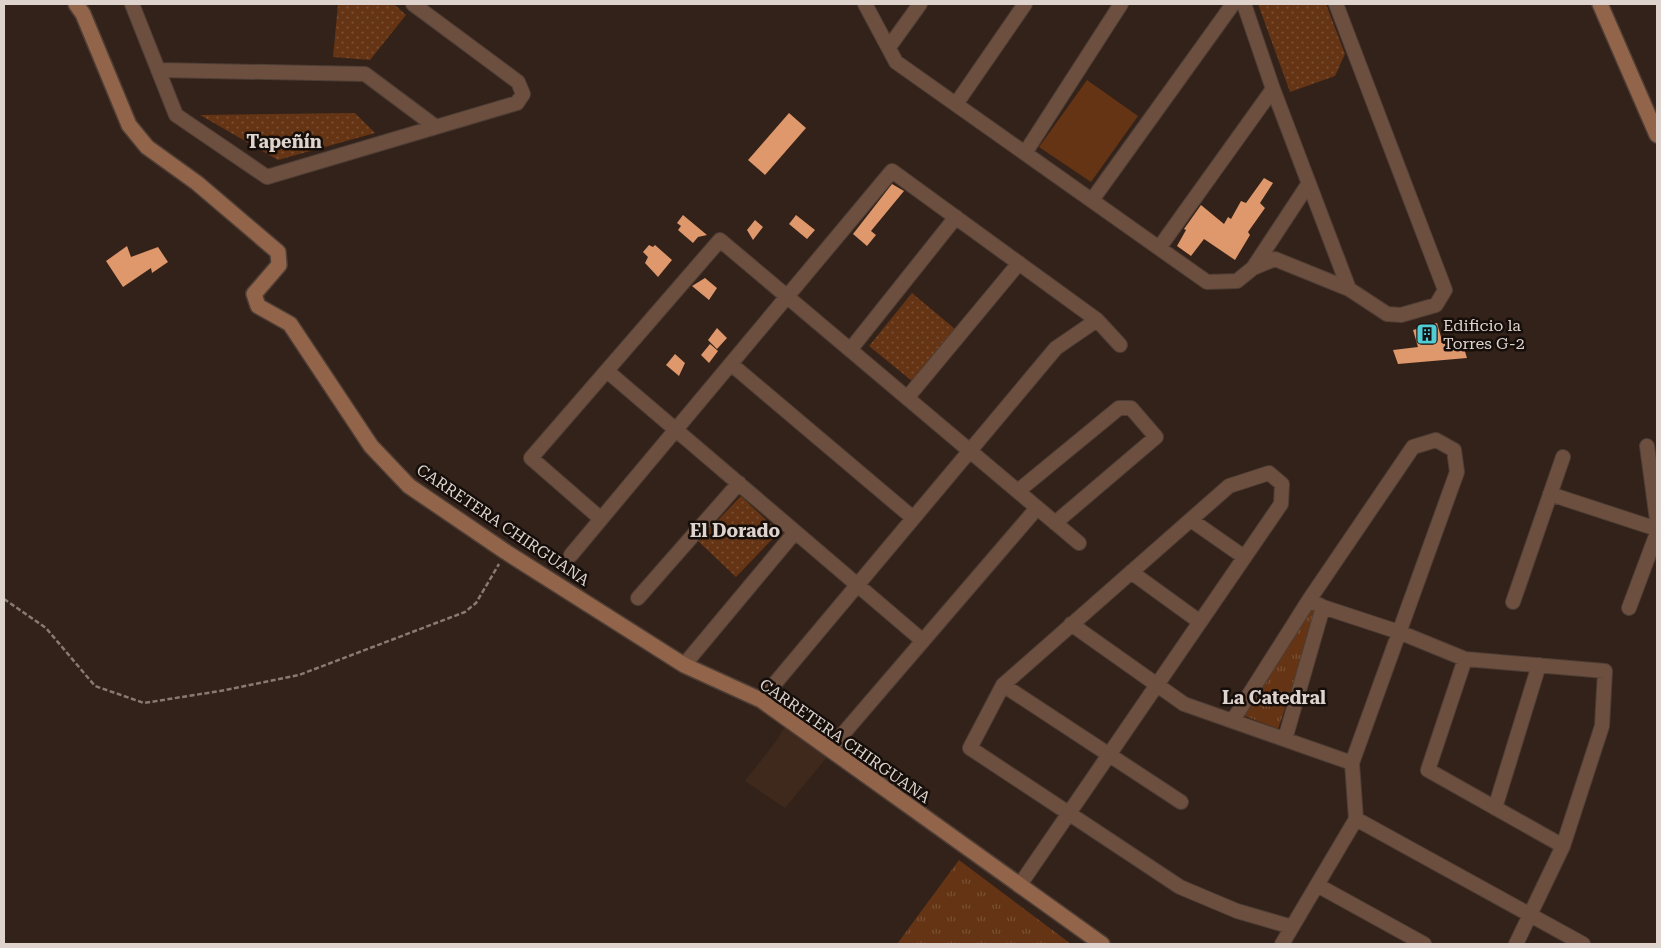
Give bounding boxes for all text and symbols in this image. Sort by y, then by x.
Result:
district label: Tapeñín [246,131,322,152]
place label: Edificio la Torres G-2 [1443,316,1525,353]
building icon: Edificio la Torres G-2 [1415,322,1439,346]
street label: CARRETERA CHIRGUANA [413,460,594,590]
district label: El Dorado [690,520,781,541]
street label: CARRETERA CHIRGUANA [756,675,935,808]
district label: La Catedral [1222,687,1326,708]

